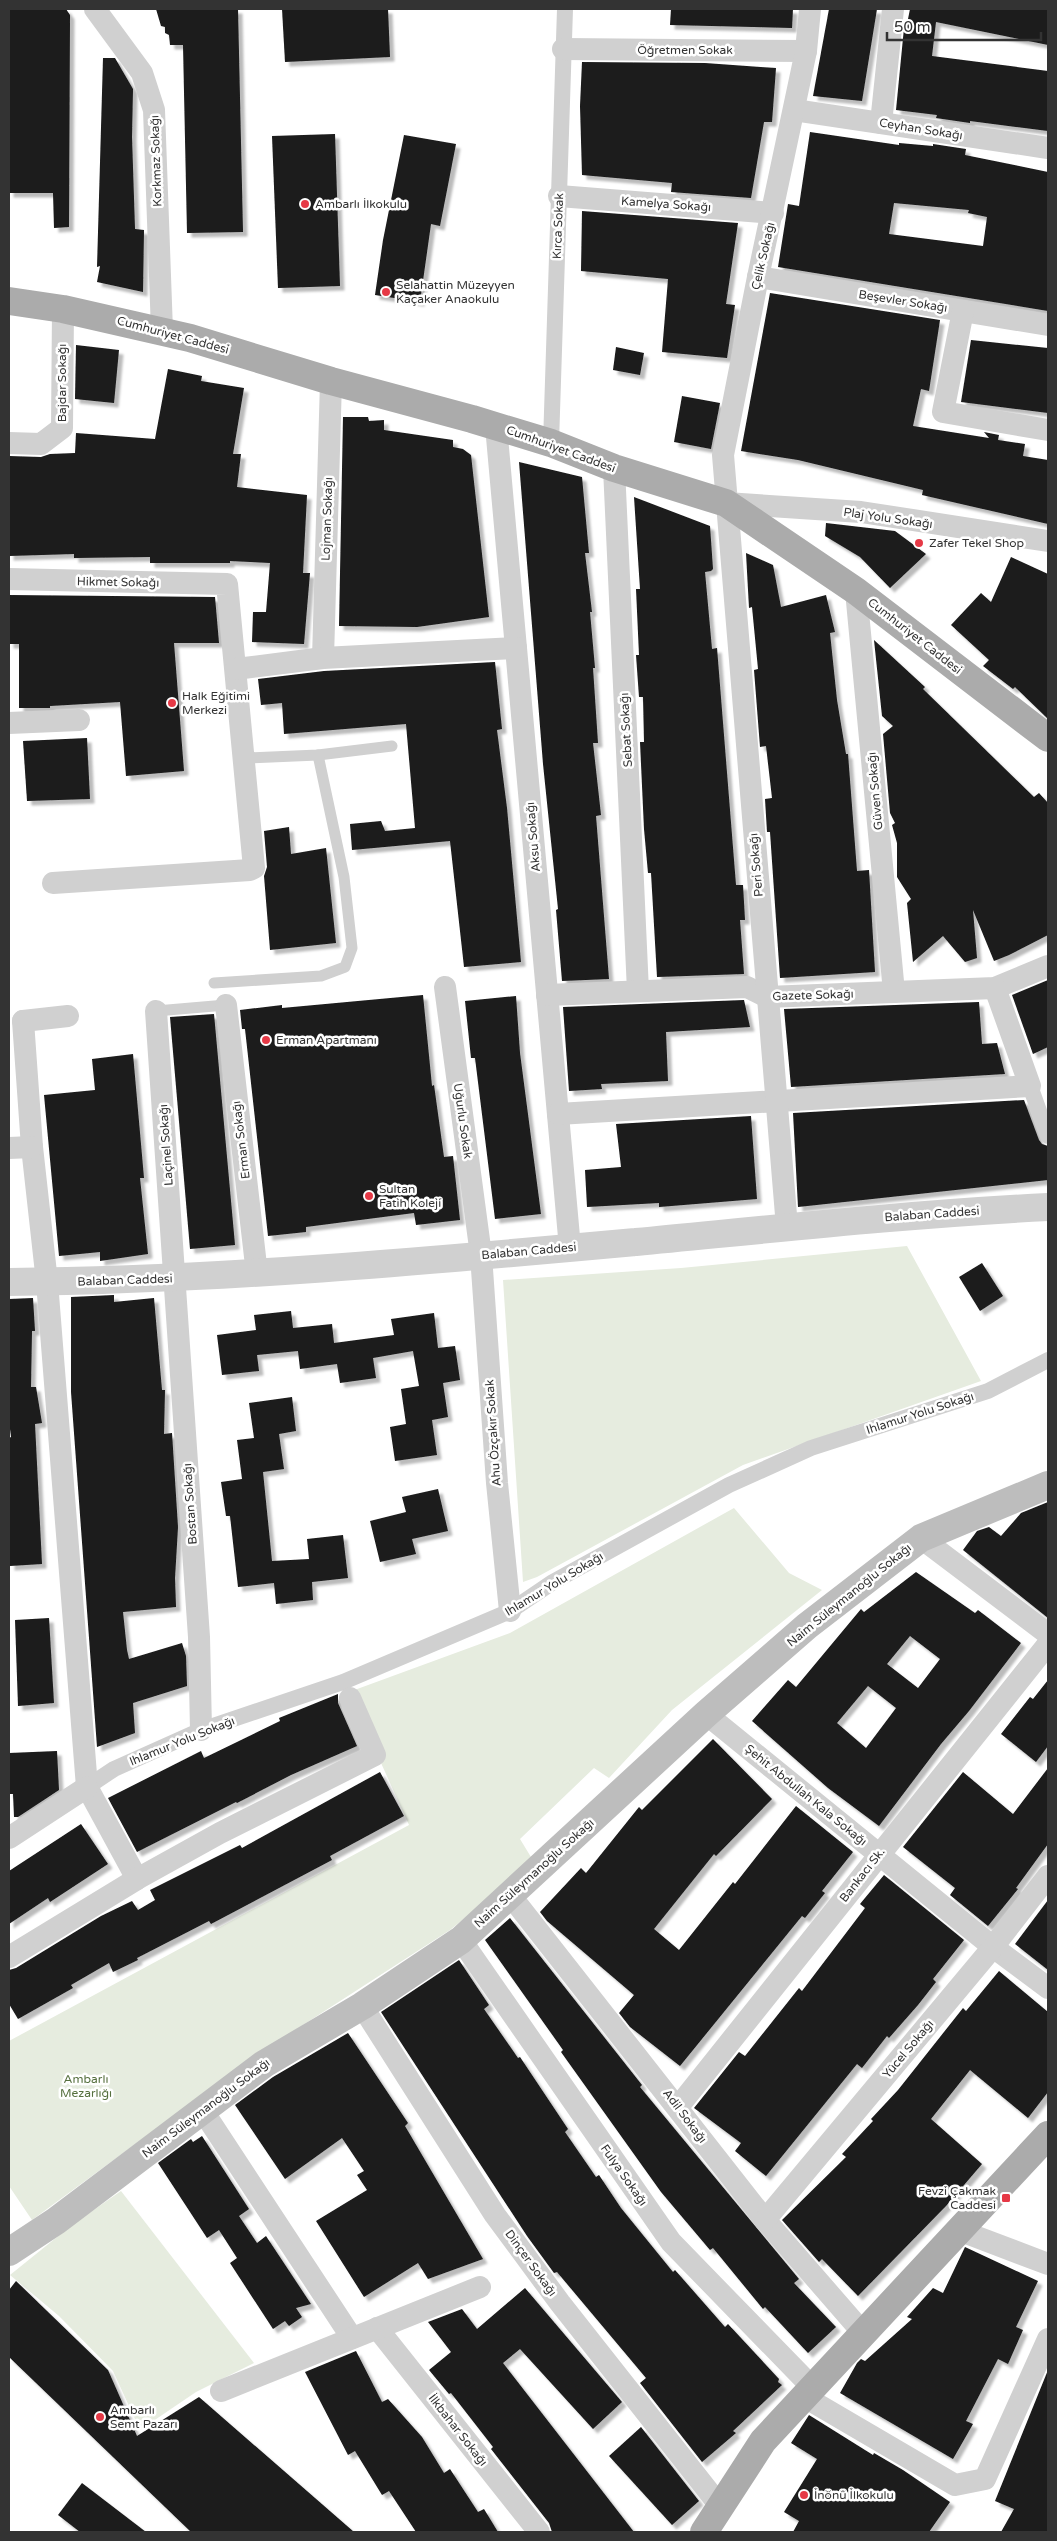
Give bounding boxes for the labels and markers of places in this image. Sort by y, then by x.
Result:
place label: Ambarlı İlkokulu [315,197,407,211]
marker: Ambarlı İlkokulu [299,198,311,210]
place label: Selahattin Müzeyyen Kaçaker Anaokulu [396,278,515,306]
marker: Selahattin Müzeyyen Kaçaker Anaokulu [380,286,392,298]
place label: Zafer Tekel Shop [929,536,1024,550]
marker: Zafer Tekel Shop [913,537,925,549]
place label: Halk Eğitimi Merkezi [182,689,250,717]
marker: Halk Eğitimi Merkezi [166,697,178,709]
place label: Erman Apartmanı [276,1033,377,1047]
marker: Erman Apartmanı [260,1034,272,1046]
place label: Sultan Fatih Koleji [379,1182,441,1210]
marker: Sultan Fatih Koleji [363,1190,375,1202]
place label: Fevzi Çakmak Caddesi [918,2184,996,2212]
marker: Fevzi Çakmak Caddesi [1000,2192,1012,2204]
place label: Ambarlı Semt Pazarı [110,2403,178,2431]
marker: Ambarlı Semt Pazarı [94,2411,106,2423]
place label: İnönü İlkokulu [814,2488,894,2502]
marker: İnönü İlkokulu [798,2489,810,2501]

